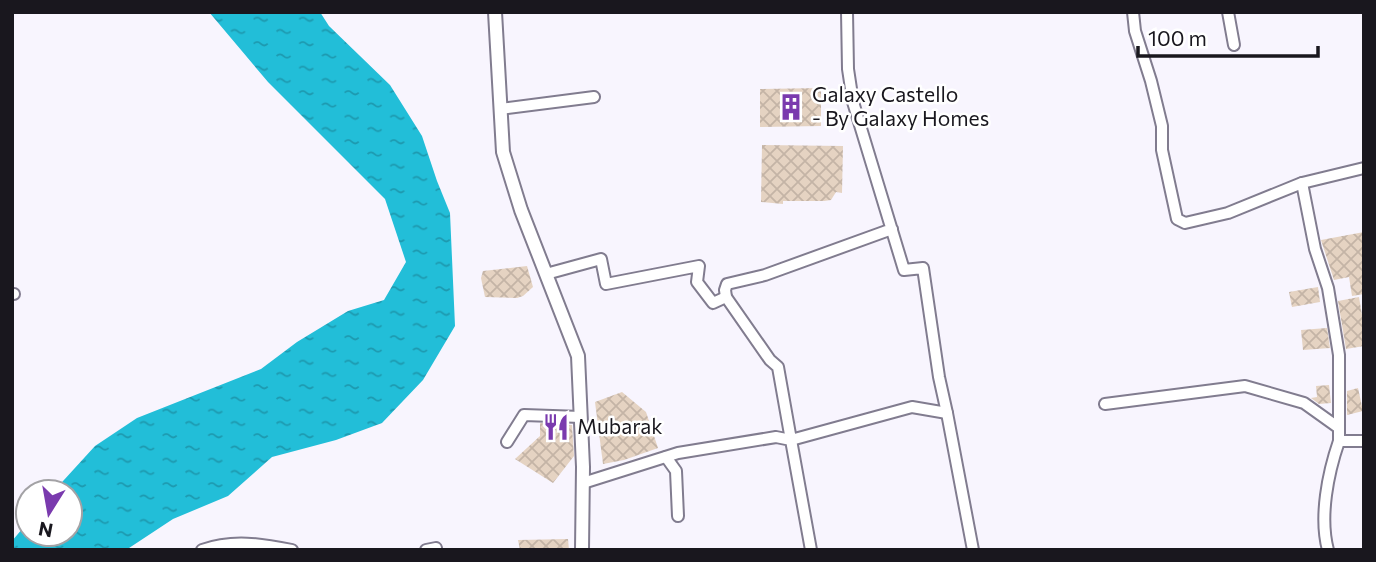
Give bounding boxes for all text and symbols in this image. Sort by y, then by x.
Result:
scale bar [1138,14,1318,58]
text: 100 m [1148,25,1207,50]
place label: Galaxy Castello - By Galaxy Homes [812,81,989,130]
building icon: Galaxy Castello - By Galaxy Homes [776,92,806,122]
restaurant icon: Mubarak [541,412,571,442]
place label: Mubarak [577,413,663,438]
north arrow [14,478,84,548]
text: N [36,518,55,543]

